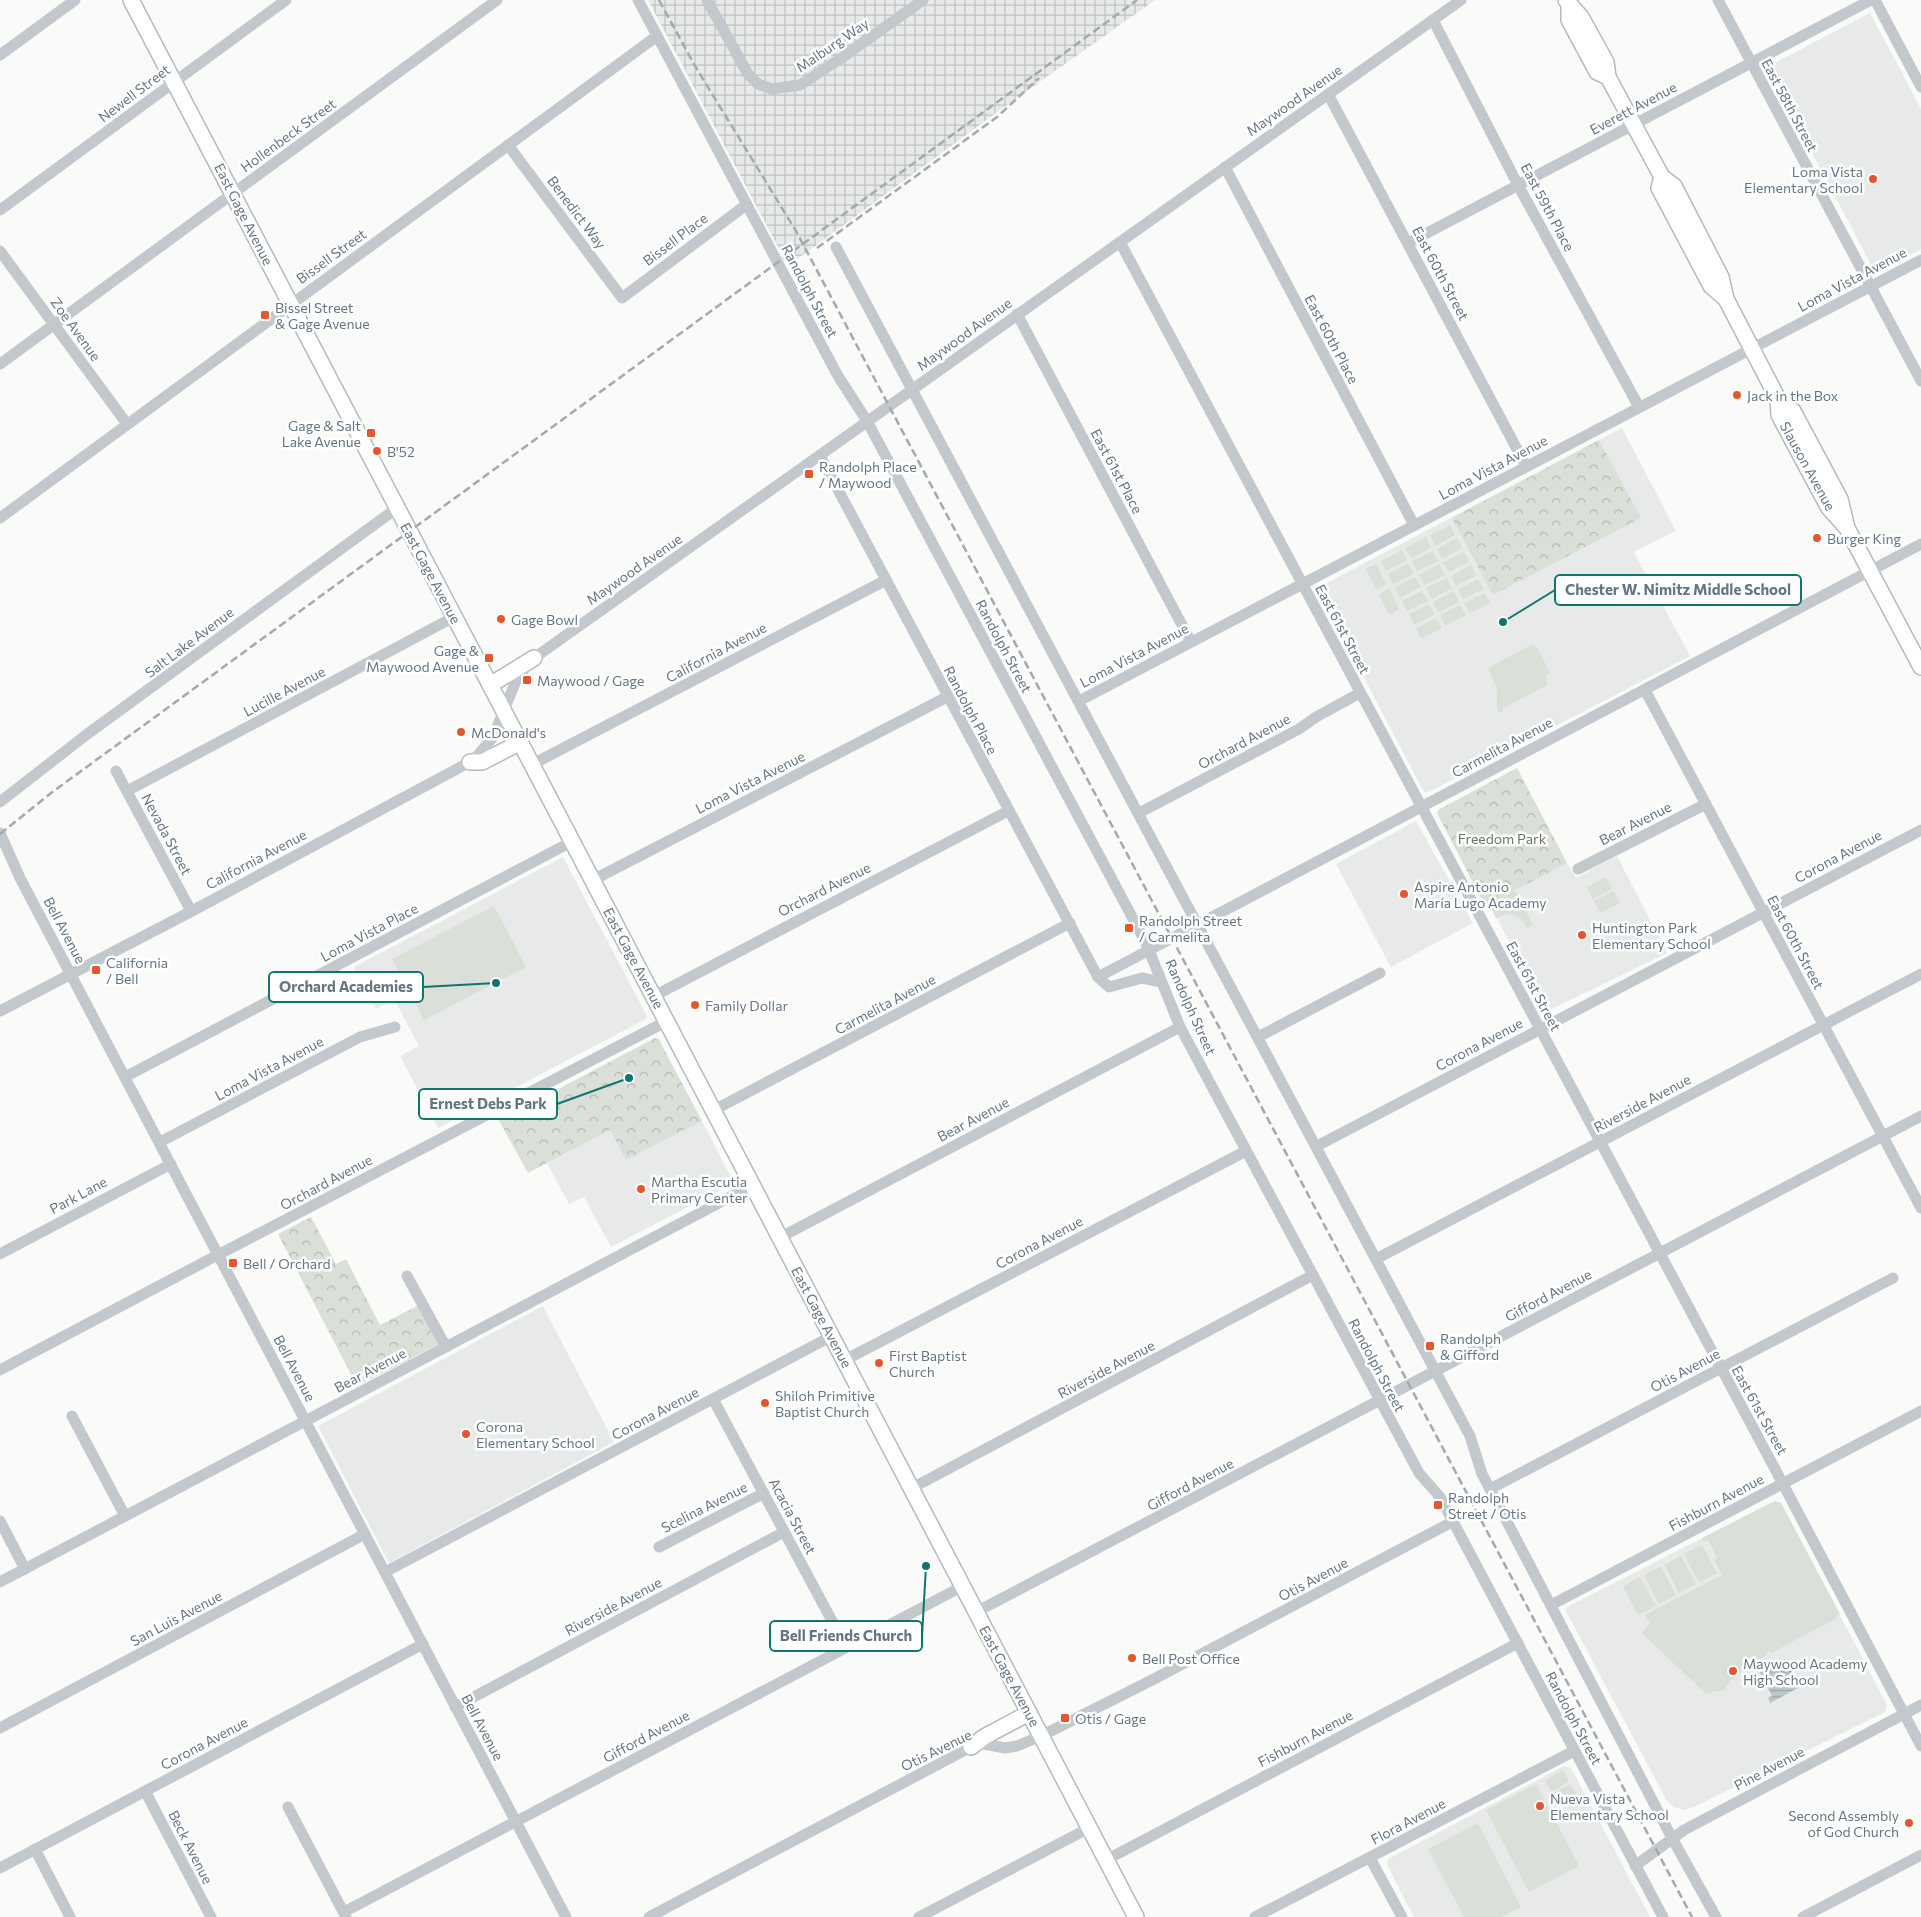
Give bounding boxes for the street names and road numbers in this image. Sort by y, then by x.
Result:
street label: Malburg Way [792,14,872,76]
street label: East 58th Street [1758,56,1822,155]
street label: Newell Street [95,60,173,126]
street label: Maywood Avenue [1243,61,1345,139]
street label: Everett Avenue [1587,78,1679,138]
street label: Hollenbeck Street [237,95,339,175]
street label: East Gage Avenue [211,160,277,268]
street label: East 59th Place [1518,160,1578,254]
street label: Benedict Way [544,172,610,252]
street label: Bissell Place [639,209,711,269]
street label: East 60th Street [1409,223,1473,323]
street label: Bissell Street [293,225,369,287]
street label: Randolph Street [778,241,842,341]
street label: Loma Vista Avenue [1795,243,1909,315]
street label: East 60th Place [1301,292,1363,386]
street label: Zoe Avenue [47,294,105,364]
street label: Maywood Avenue [913,294,1015,374]
street label: Slauson Avenue [1777,419,1839,513]
street label: East 61st Place [1088,426,1146,516]
street label: Loma Vista Avenue [1436,431,1550,503]
street label: East Gage Avenue [397,519,465,627]
street label: Maywood Avenue [583,530,685,608]
street label: East 61st Street [1312,581,1374,677]
street label: Randolph Street [972,596,1036,696]
street label: Salt Lake Avenue [141,603,237,681]
street label: California Avenue [663,618,769,686]
street label: Loma Vista Avenue [1077,619,1191,691]
street label: Lucille Avenue [240,662,328,720]
street label: Randolph Place [941,663,1001,757]
street label: Orchard Avenue [1195,710,1293,772]
street label: Carmelita Avenue [1449,713,1555,781]
street label: Loma Vista Avenue [692,747,808,817]
street label: Nevada Street [138,790,196,878]
street label: Bear Avenue [1596,798,1674,848]
street label: California Avenue [203,825,309,893]
street label: Corona Avenue [1791,826,1885,886]
street label: Orchard Avenue [775,858,873,920]
street label: East 60th Street [1764,892,1828,992]
street label: Bell Avenue [40,894,90,966]
street label: Loma Vista Place [317,899,421,965]
street label: East Gage Avenue [600,904,668,1012]
street label: East 61st Street [1503,938,1565,1034]
street label: Randolph Street [1162,956,1220,1058]
street label: Carmelita Avenue [832,970,938,1038]
street label: Corona Avenue [1432,1014,1526,1074]
street label: Loma Vista Avenue [212,1032,326,1104]
street label: Riverside Avenue [1591,1070,1693,1136]
street label: Bear Avenue [934,1093,1012,1145]
street label: Orchard Avenue [277,1151,375,1213]
street label: Park Lane [46,1173,110,1217]
street label: Corona Avenue [992,1212,1086,1272]
street label: East Gage Avenue [788,1263,856,1371]
street label: Gifford Avenue [1502,1265,1594,1325]
street label: Randolph Street [1345,1315,1409,1415]
street label: Bell Avenue [270,1332,320,1404]
street label: Riverside Avenue [1055,1336,1157,1402]
street label: Bear Avenue [331,1344,409,1396]
street label: Otis Avenue [1647,1345,1723,1395]
street label: East 61st Street [1729,1362,1792,1458]
street label: Corona Avenue [608,1383,702,1443]
street label: Gifford Avenue [1144,1454,1236,1514]
street label: Fishburn Avenue [1666,1470,1766,1534]
street label: Acacia Street [766,1475,820,1557]
street label: Scelina Avenue [658,1478,750,1536]
street label: Otis Avenue [1275,1554,1351,1604]
street label: Riverside Avenue [562,1573,664,1639]
street label: San Luis Avenue [127,1587,225,1649]
street label: East Gage Avenue [976,1622,1044,1730]
street label: Randolph Street [1542,1668,1606,1768]
street label: Bell Avenue [458,1691,508,1763]
street label: Gifford Avenue [600,1706,692,1766]
street label: Fishburn Avenue [1255,1706,1355,1770]
street label: Corona Avenue [157,1713,251,1773]
street label: Otis Avenue [898,1726,974,1774]
street label: Pine Avenue [1731,1742,1807,1794]
street label: Flora Avenue [1368,1794,1448,1848]
street label: Beck Avenue [165,1807,217,1887]

